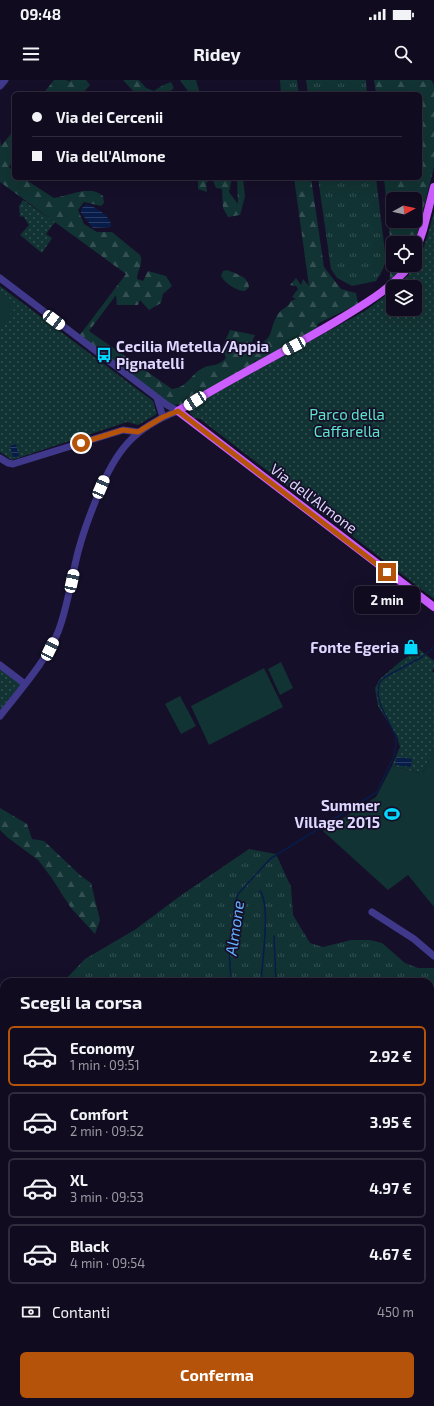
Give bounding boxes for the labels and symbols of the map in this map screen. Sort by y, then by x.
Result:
north arrow [386,192,422,228]
car [41,308,67,332]
car [281,335,307,357]
place label: Cecilia Metella/Appia Pignatelli [116,337,269,372]
bus stop icon: Cecilia Metella/Appia Pignatelli [95,346,113,364]
car [182,389,208,413]
park label: Parco della Caffarella [309,405,385,440]
route start [72,434,90,452]
street label: Via dell'Almone [267,459,361,537]
car [91,474,111,500]
route end [378,563,396,581]
car [64,568,80,594]
callout: 2 min [354,586,420,614]
car [39,636,61,662]
place label: Fonte Egeria [310,638,399,656]
shop icon: Fonte Egeria [402,638,420,656]
place label: Summer Village 2015 [295,796,381,831]
sports icon: Summer Village 2015 [383,805,401,823]
water label: Almone [221,899,247,958]

